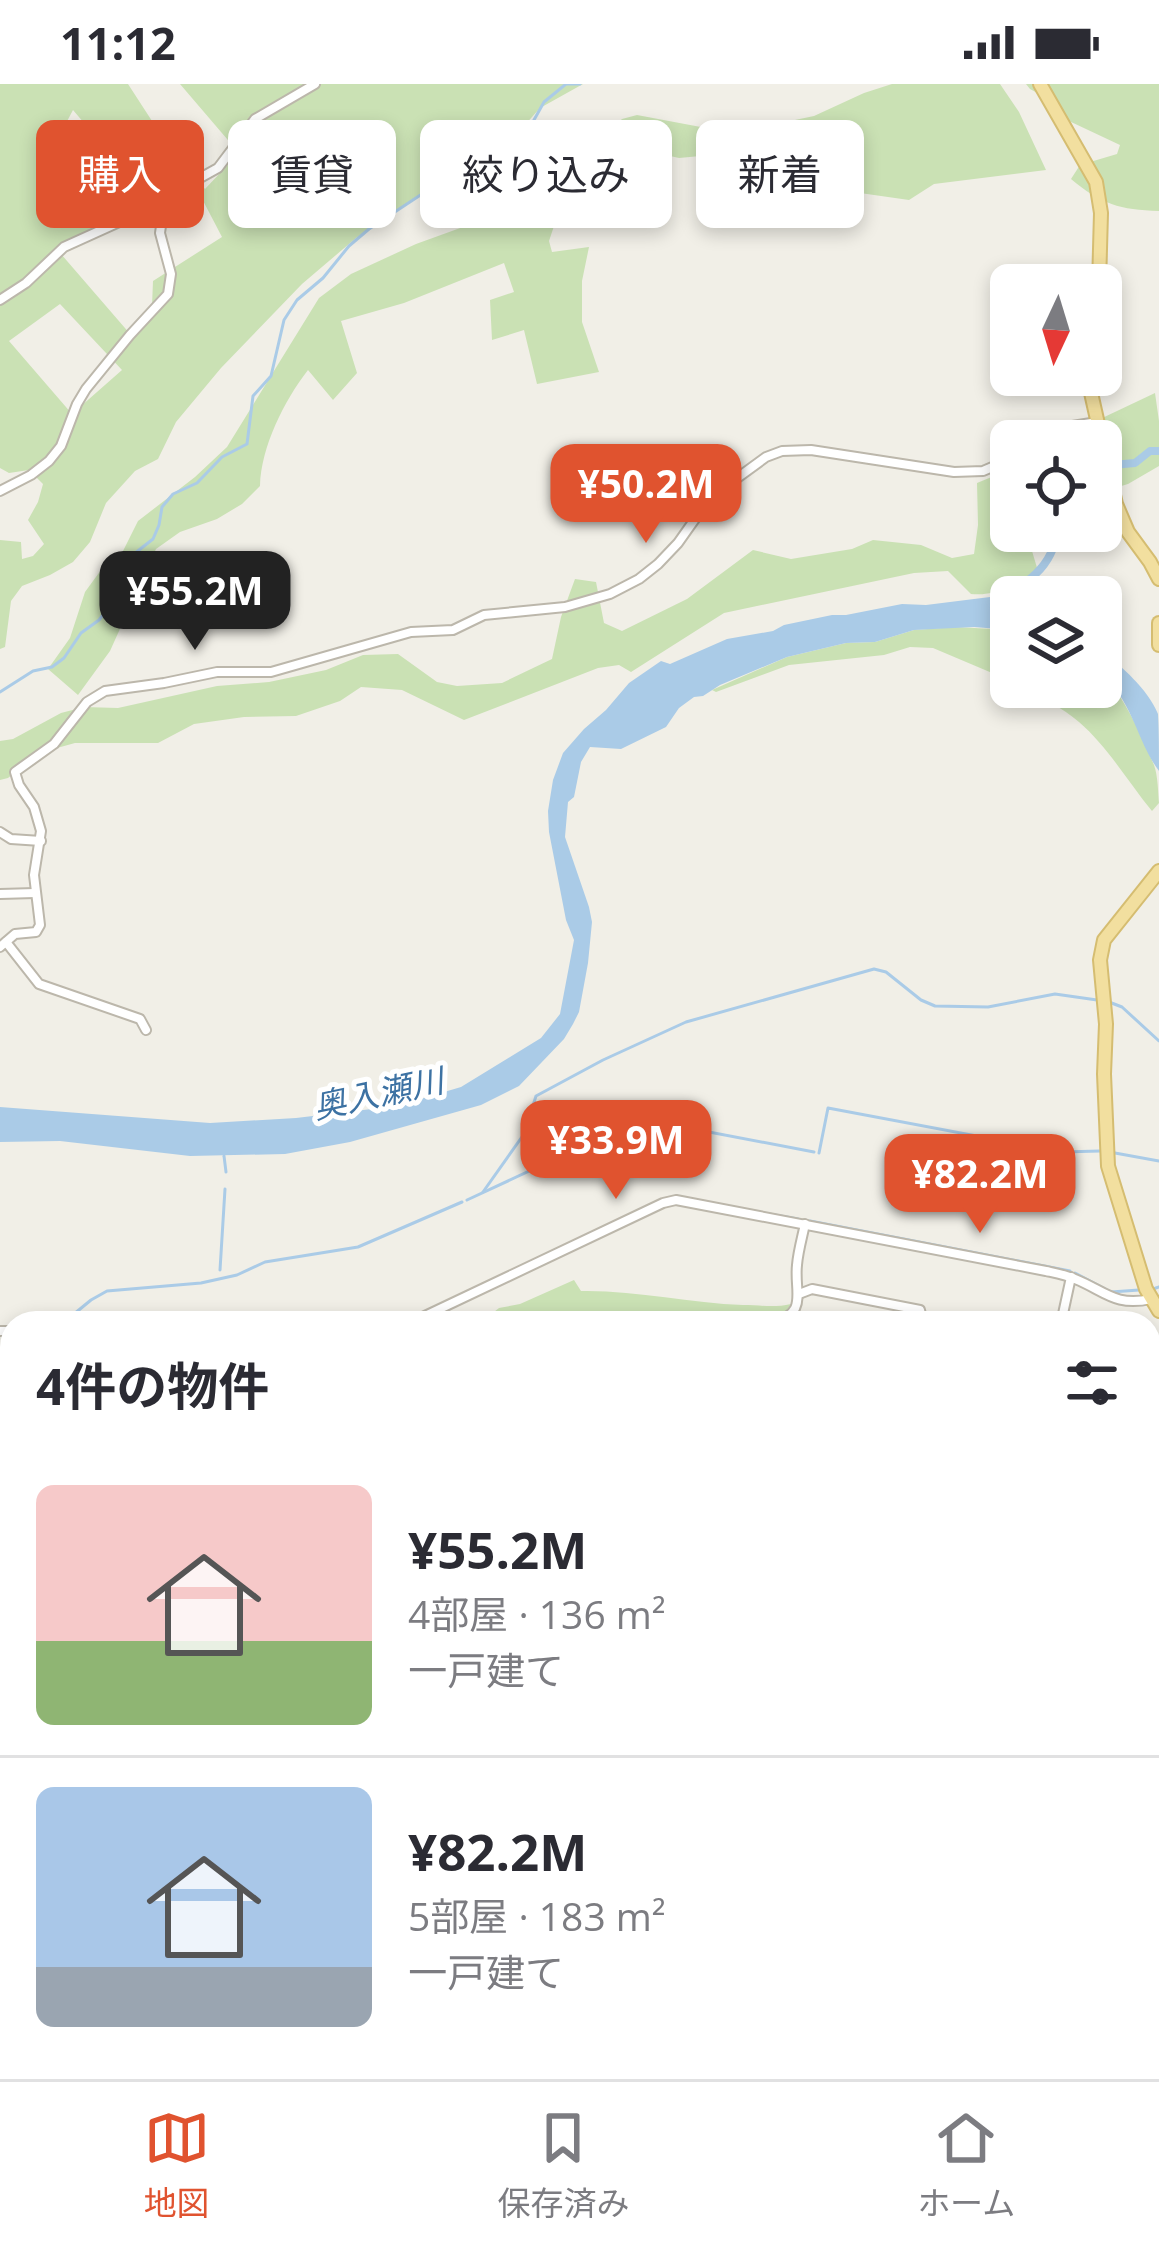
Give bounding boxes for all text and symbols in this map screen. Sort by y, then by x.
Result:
text: 11:12 [60,12,176,73]
chip: 購入 [36,120,204,228]
chip: 賃貸 [228,120,396,228]
chip: 絞り込み [420,120,672,228]
chip: 新着 [696,120,864,228]
north arrow [990,264,1122,396]
map controls [990,264,1122,708]
button: locate [990,420,1122,552]
pin: ¥50.2M [548,444,744,546]
text: ¥50.2M [577,456,715,509]
pin: ¥55.2M [97,551,293,653]
text: ¥55.2M [126,563,264,616]
button: layers [990,576,1122,708]
water label: 奥入瀬川 [309,1057,450,1129]
pin: ¥33.9M [518,1100,714,1202]
text: ¥33.9M [547,1112,685,1165]
pin: ¥82.2M [882,1134,1078,1236]
text: ¥82.2M [911,1146,1049,1199]
text: 4件の物件 [36,1350,269,1420]
icon: filters [1059,1350,1125,1416]
text: ¥55.2M [408,1514,587,1584]
icon: home [132,1533,276,1677]
text: 4部屋 · 136 m² [408,1587,666,1640]
text: 一戸建て [408,1643,564,1696]
text: ¥82.2M [408,1816,587,1886]
icon: home [132,1835,276,1979]
text: 5部屋 · 183 m² [408,1889,666,1942]
text: 一戸建て [408,1945,564,1998]
tab: 地図 [144,2105,210,2225]
tab: 保存済み [497,2105,629,2225]
tab: ホーム [917,2105,1015,2225]

